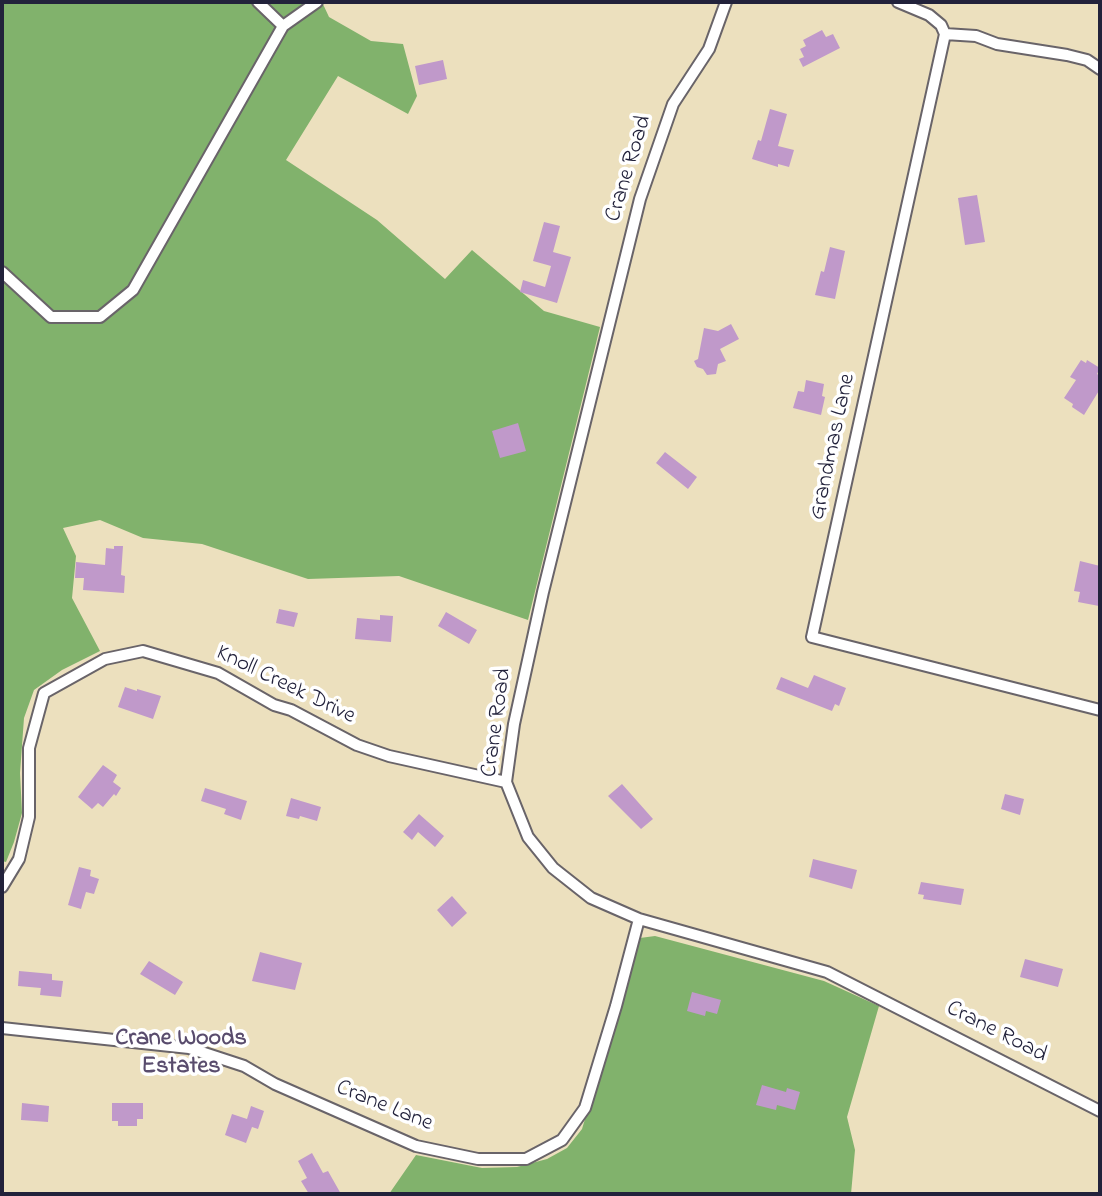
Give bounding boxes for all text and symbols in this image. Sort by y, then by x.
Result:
street label: Crane Road [601,113,659,225]
street label: Grandmas Lane [805,371,863,523]
street label: Knoll Creek Drive [211,640,359,732]
street label: Crane Road [477,667,519,779]
street label: Crane Road [941,996,1051,1070]
district label: Crane Woods Estates [115,1026,247,1082]
street label: Crane Lane [331,1075,437,1139]

